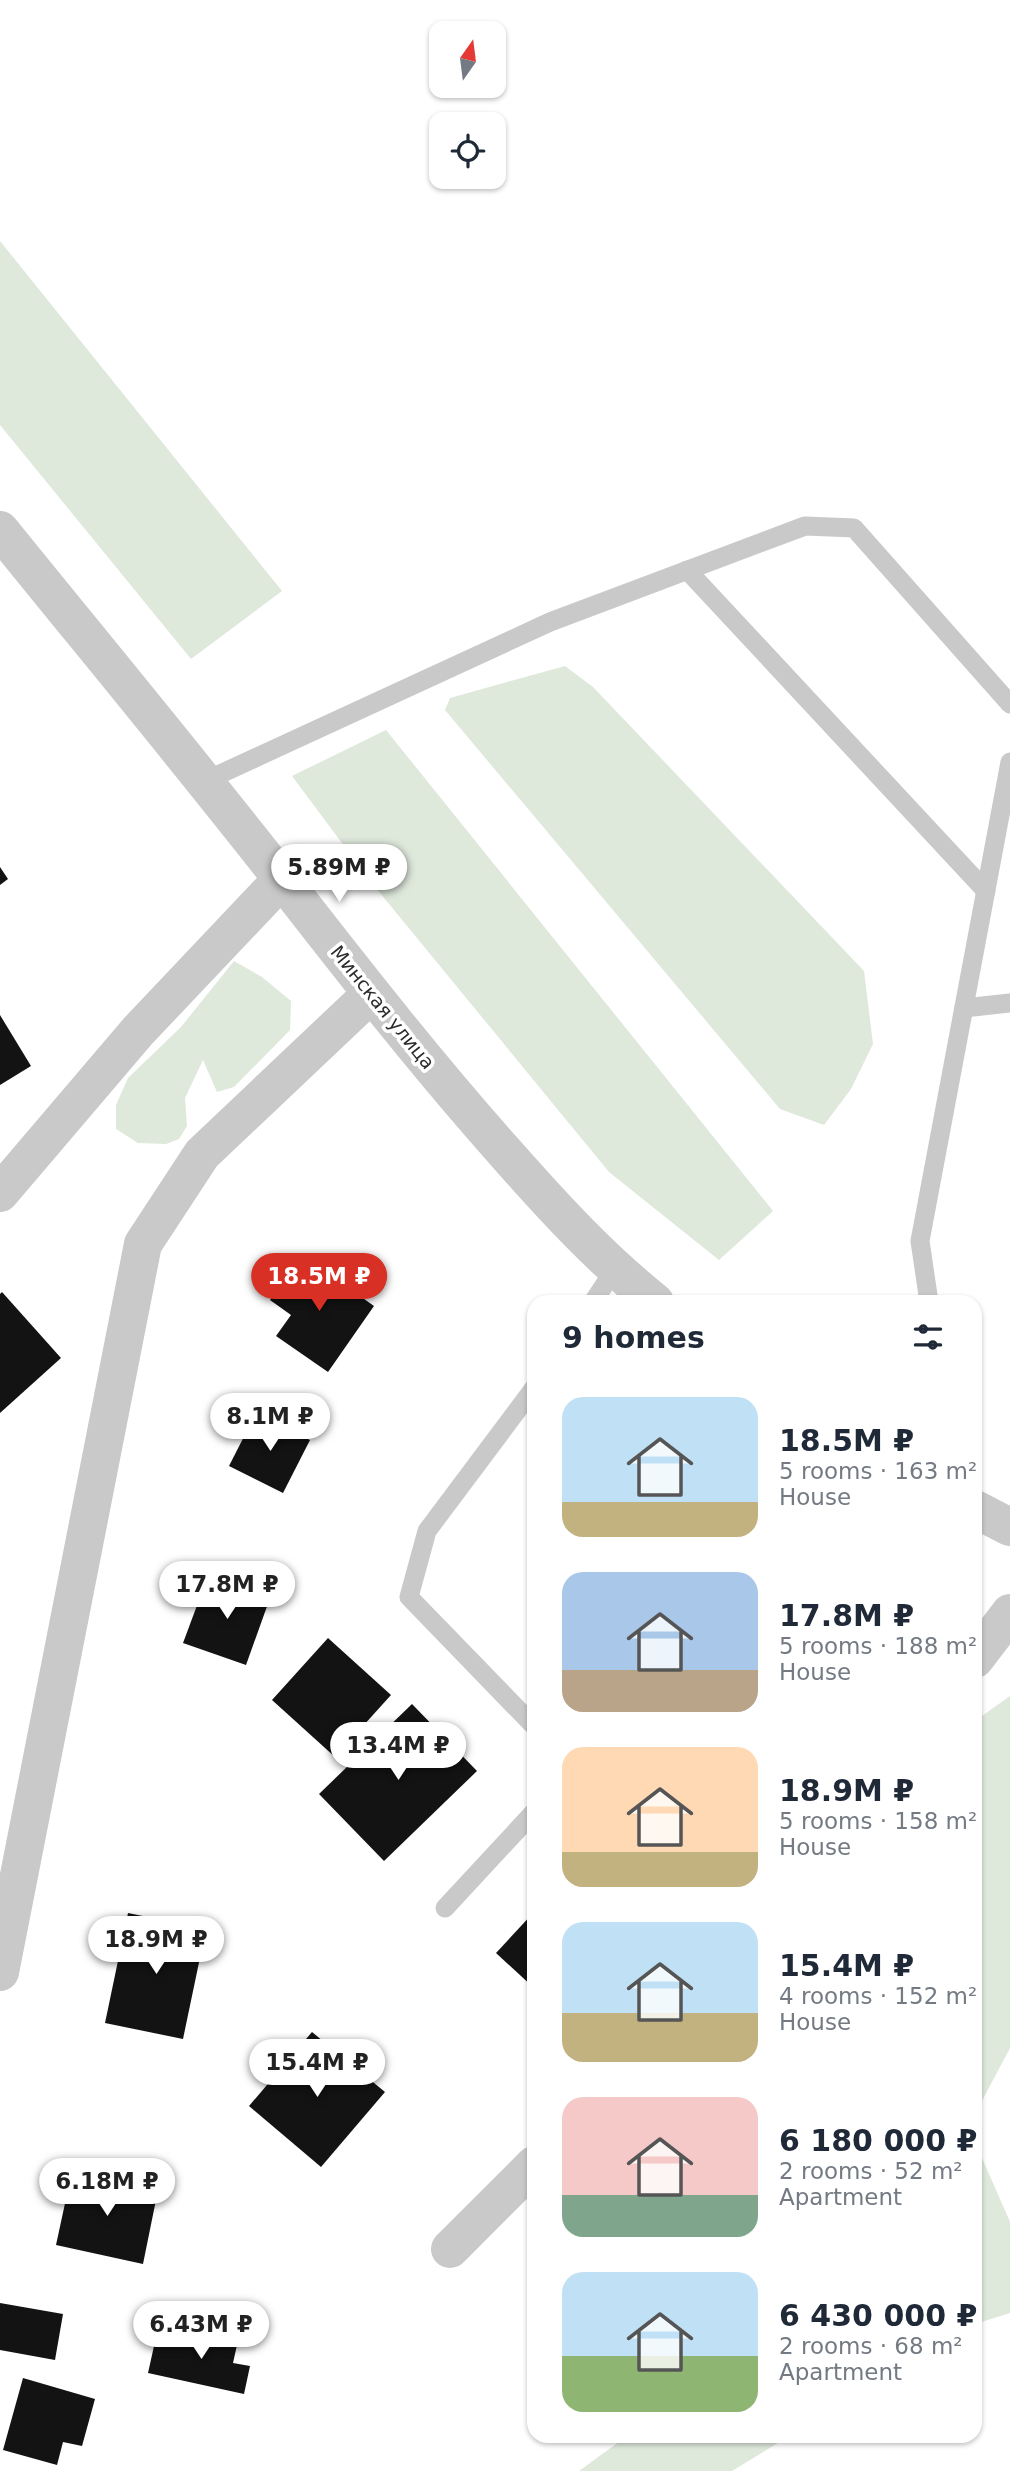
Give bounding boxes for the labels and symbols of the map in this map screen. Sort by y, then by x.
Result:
north arrow [429,21,506,98]
pin: 5.89M ₽ [274,844,404,904]
street label: Минская улица [326,941,440,1073]
pin: 18.5M ₽ [254,1254,384,1313]
pin: 8.1M ₽ [213,1394,327,1453]
pin: 17.8M ₽ [162,1562,292,1621]
pin: 13.4M ₽ [333,1722,463,1782]
pin: 18.9M ₽ [91,1916,221,1976]
pin: 15.4M ₽ [252,2039,382,2099]
pin: 6.18M ₽ [42,2158,172,2218]
pin: 6.43M ₽ [136,2302,266,2361]

